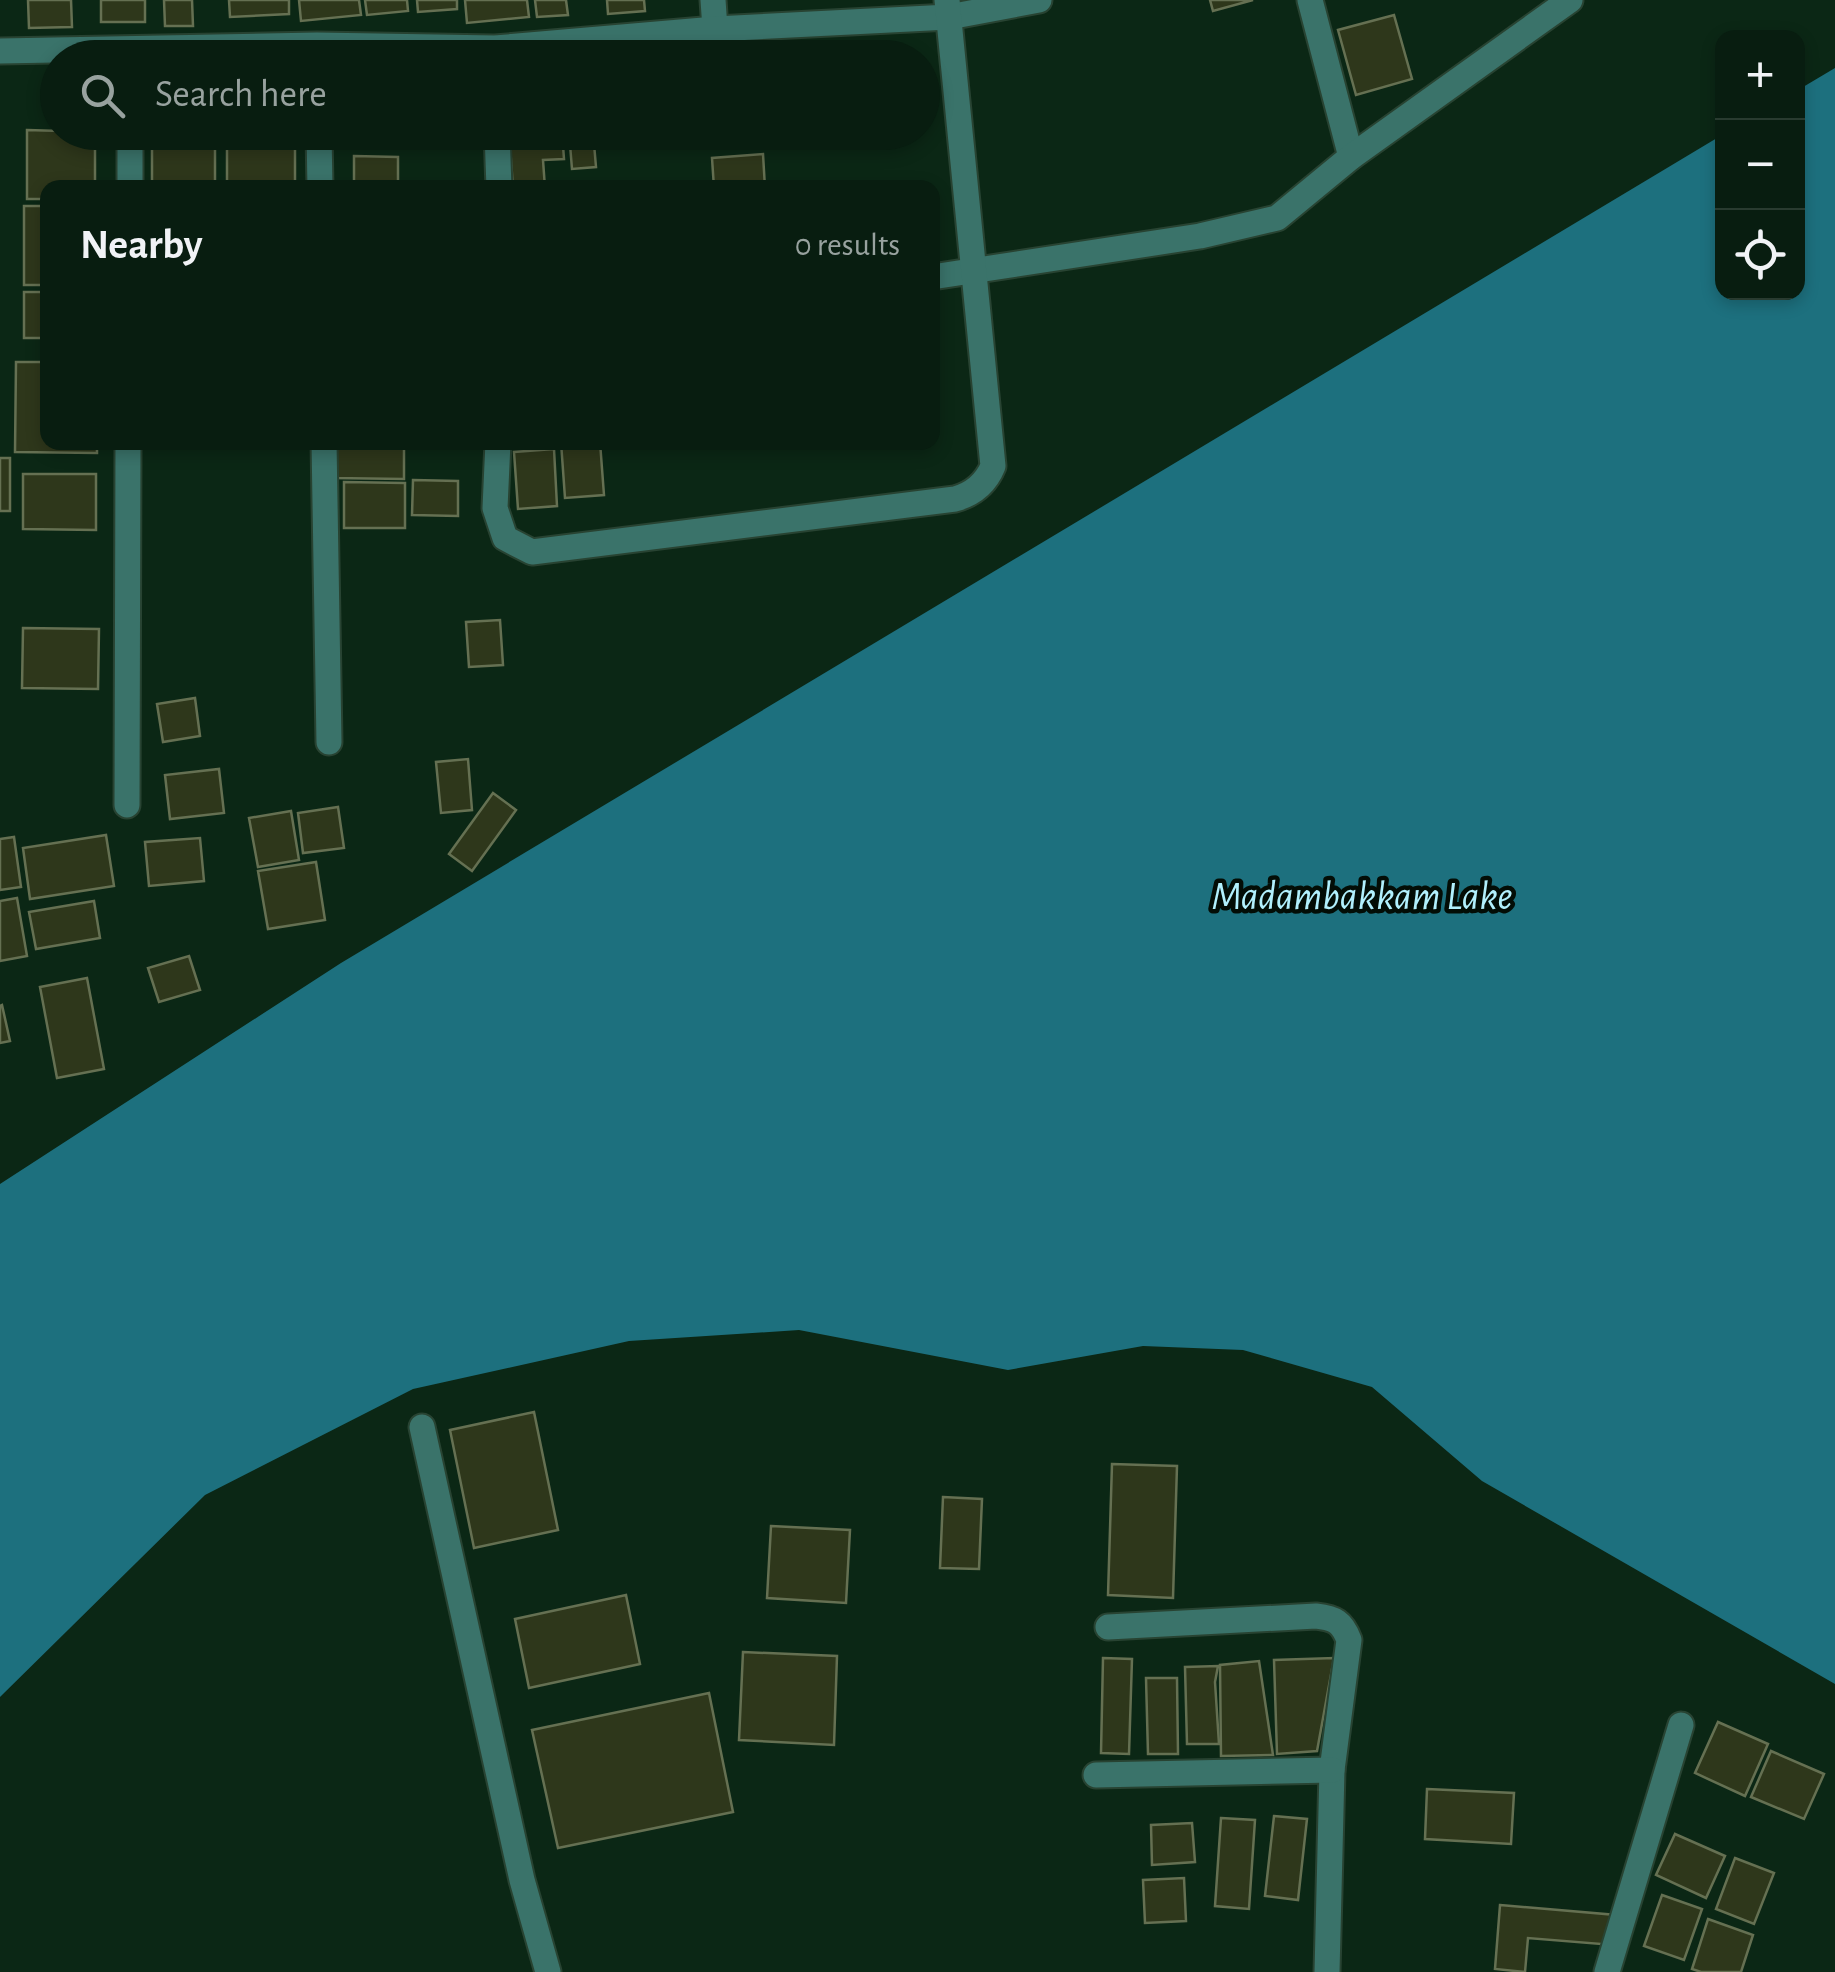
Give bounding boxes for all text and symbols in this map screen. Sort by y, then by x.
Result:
map controls [1715,30,1805,300]
button: + [1715,30,1805,120]
search box [40,40,940,150]
icon: search [75,68,130,123]
text: Search here [155,76,327,114]
button: − [1715,120,1805,210]
button: locate [1715,210,1805,300]
text: Nearby [80,224,203,266]
text: 0 results [795,229,900,261]
water label: Madambakkam Lake [1211,877,1513,917]

